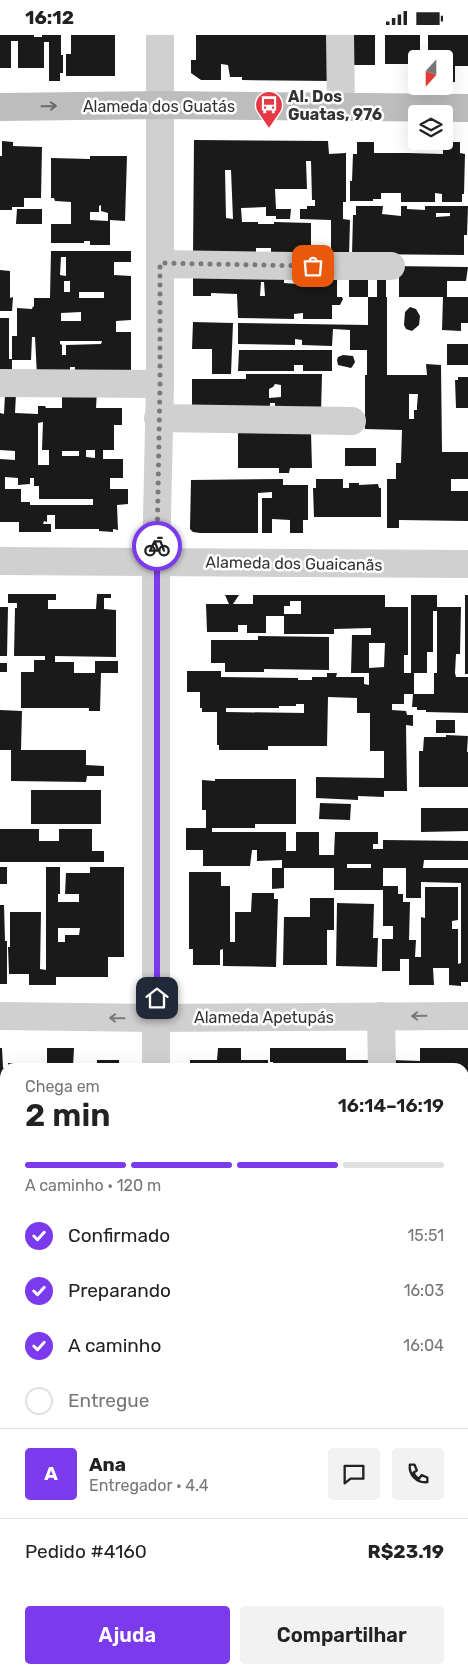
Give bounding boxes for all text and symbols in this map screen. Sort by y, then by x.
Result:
text: 16:12 [25,6,74,29]
north arrow [408,50,452,95]
map controls [408,50,453,150]
place label: Al. Dos Guatas, 976 [288,87,382,124]
bus stop icon: Al. Dos Guatas, 976 [254,90,284,129]
street label: Alameda dos Guatás [83,97,235,116]
one-way arrow [40,101,56,111]
button: layers [408,105,453,150]
pin [292,245,334,287]
icon: bag [299,252,327,280]
courier [132,521,182,571]
icon: bike [143,532,171,560]
street label: Alameda dos Guaicanãs [205,552,383,575]
pin [136,977,178,1019]
icon: home [143,984,171,1012]
street label: Alameda Apetupás [194,1008,334,1027]
one-way arrow [412,1011,428,1021]
one-way arrow [109,1013,125,1022]
text: Chega em [25,1077,100,1096]
text: 16:14–16:19 [338,1094,444,1117]
text: 2 min [25,1096,110,1134]
text: A caminho · 120 m [25,1176,161,1195]
icon: check [25,1222,53,1250]
text: Confirmado [68,1224,170,1247]
text: 15:51 [407,1226,444,1245]
icon: check [25,1277,53,1305]
text: Preparando [68,1279,171,1302]
text: 16:03 [404,1281,444,1300]
icon: check [25,1332,53,1360]
text: A caminho [68,1334,161,1357]
text: 16:04 [403,1336,444,1355]
text: Entregue [68,1389,149,1412]
button: chat [328,1448,380,1500]
button: phone [392,1448,444,1500]
text: Ana [89,1453,126,1476]
text: A [44,1462,58,1485]
text: Entregador · 4.4 [89,1476,209,1495]
text: Pedido #4160 [25,1540,147,1563]
text: R$23.19 [368,1540,444,1563]
button: Ajuda [25,1606,230,1664]
button: Compartilhar [240,1606,444,1664]

